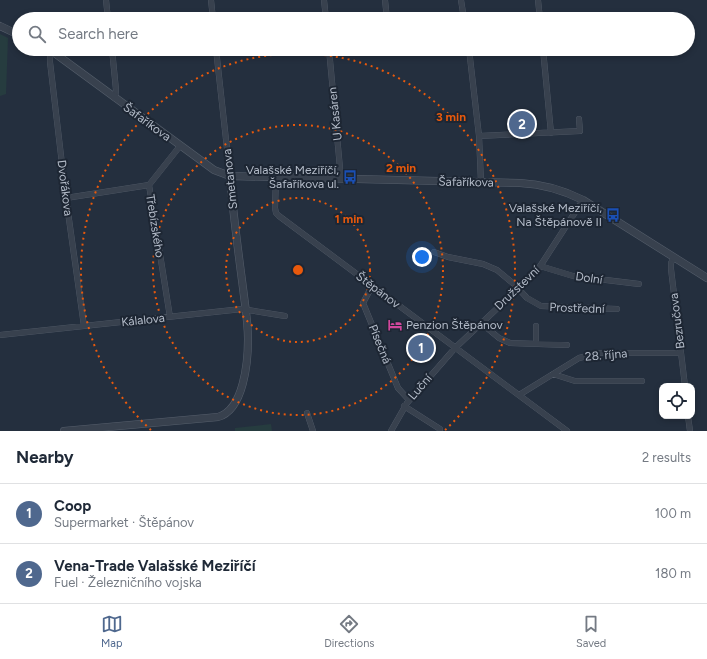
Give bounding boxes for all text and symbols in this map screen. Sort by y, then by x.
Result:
search box [12,12,695,56]
icon: search [26,23,48,45]
text: Search here [58,25,138,43]
street label: U Kasáren [325,86,345,141]
street label: Šafaříkova [120,100,174,144]
pin: 2 [509,109,535,139]
text: 3 min [436,110,466,124]
street label: Smetanova [220,148,240,210]
street label: Dvořákova [55,159,75,217]
text: 2 min [386,161,416,175]
place label: Valašské Meziříčí, Šafaříkova ul. [246,163,339,191]
bus stop icon: Valašské Meziříčí, Šafaříkova ul. [342,169,358,185]
street label: Šafaříkova [438,175,494,189]
street label: Třebízského [143,193,167,259]
place label: Valašské Meziříčí, Na Štěpánově II [509,201,602,229]
bus stop icon: Valašské Meziříčí, Na Štěpánově II [605,207,621,223]
text: 1 min [335,212,363,226]
your location [412,247,432,267]
street label: Družstevní [492,262,543,313]
centre of rings [291,263,305,277]
street label: Štěpánov [353,269,403,312]
street label: Dolní [574,269,605,287]
street label: Bezručova [667,292,687,350]
street label: Prostřední [549,300,606,316]
street label: Kálalova [121,311,165,329]
hotel icon: Penzion Štěpánov [387,317,403,333]
place label: Penzion Štěpánov [406,318,504,332]
street label: Písečná [366,322,394,366]
pin: 1 [408,333,434,363]
street label: 28. října [584,346,628,364]
street label: Luční [405,371,436,403]
map controls [659,383,695,419]
button: locate [659,383,695,419]
text: Nearby [16,447,74,467]
text: 2 results [642,450,691,465]
text: Coop [54,497,91,515]
text: 1 [26,506,32,521]
text: 100 m [655,506,691,521]
text: Supermarket · Štěpánov [54,515,194,530]
text: Vena-Trade Valašské Meziříčí [54,557,256,575]
text: 2 [25,566,33,581]
text: 180 m [655,566,691,581]
text: Fuel · Železničního vojska [54,575,202,590]
tab: Map [101,613,123,650]
tab: Directions [324,613,374,650]
tab: Saved [576,613,606,650]

